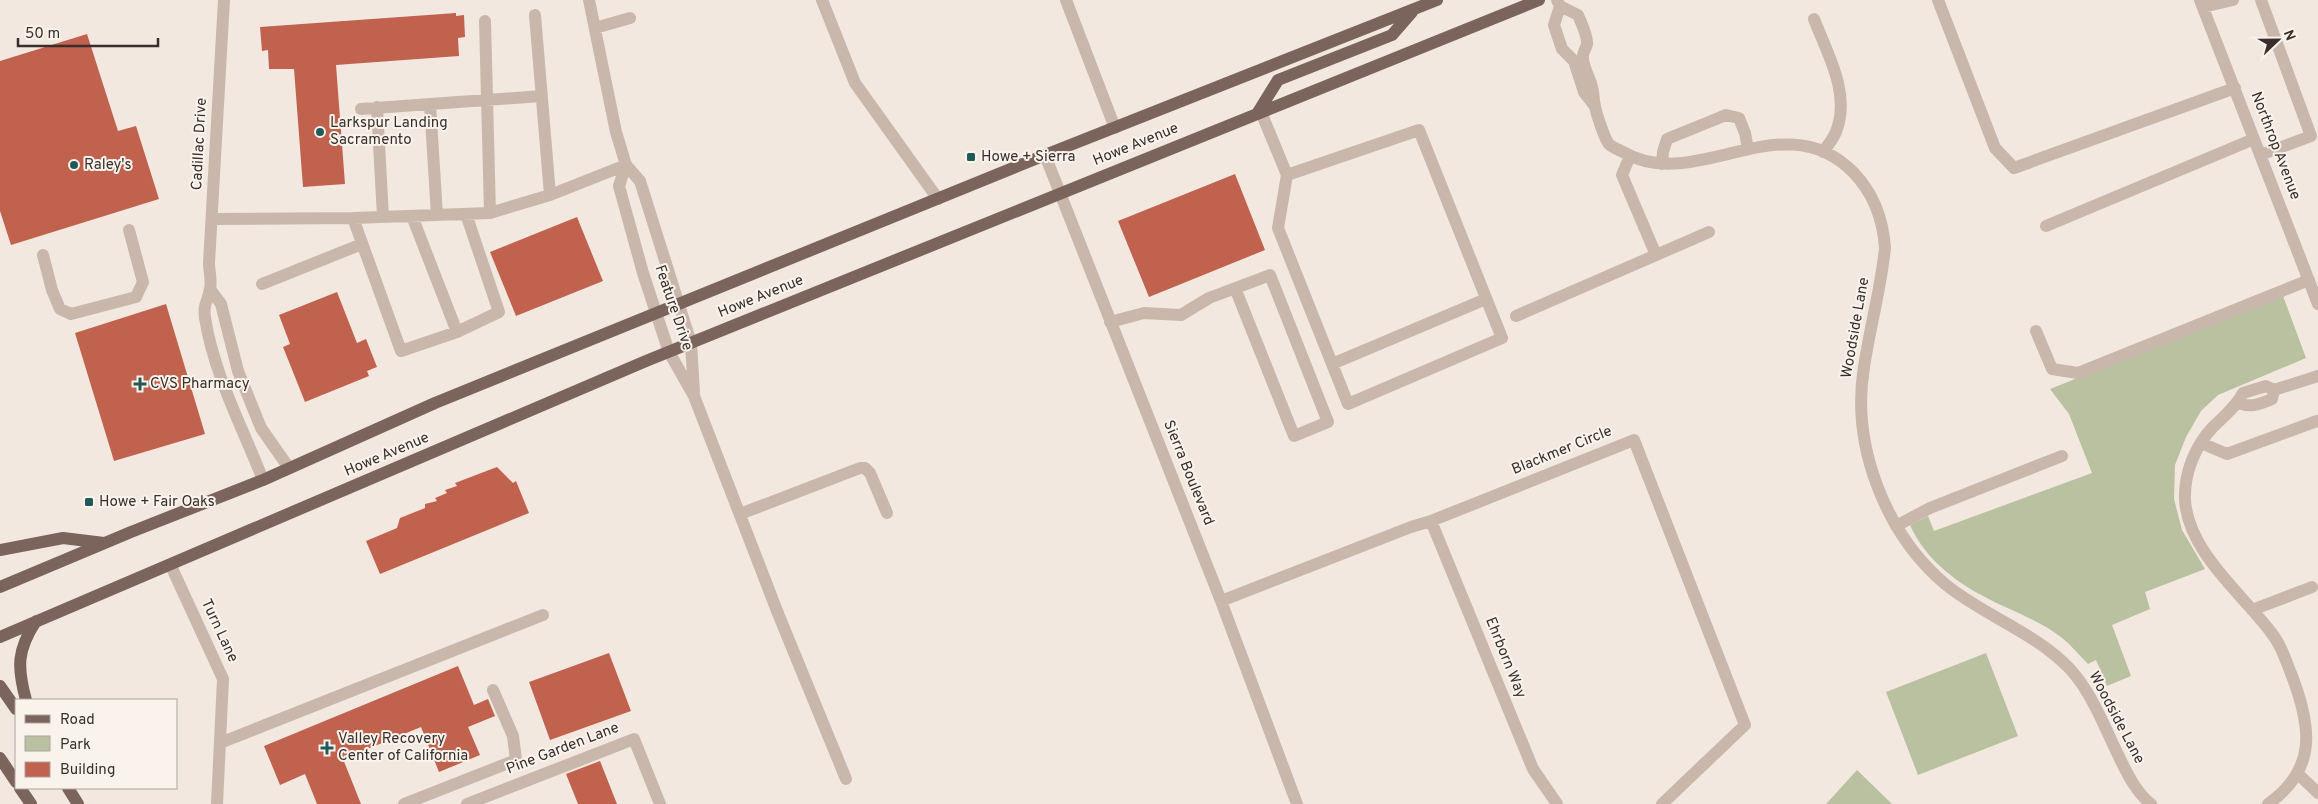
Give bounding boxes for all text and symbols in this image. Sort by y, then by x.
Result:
scale bar [18,15,158,47]
north arrow [2253,15,2303,65]
text: 50 m [25,25,60,44]
text: N [2279,28,2298,44]
street label: Northrop Avenue [2246,89,2304,203]
street label: Cadillac Drive [188,97,212,191]
place label: Larkspur Landing Sacramento [330,114,448,150]
street label: Howe Avenue [1091,119,1181,171]
marker: Larkspur Landing Sacramento [314,126,326,138]
place label: Howe + Sierra [981,148,1075,167]
marker: Howe + Sierra [965,151,977,163]
place label: Raley's [84,156,132,175]
marker: Raley's [68,159,80,171]
street label: Feature Drive [649,263,697,353]
street label: Howe Avenue [716,271,806,323]
street label: Woodside Lane [1838,276,1874,380]
place label: CVS Pharmacy [150,375,250,394]
marker: CVS Pharmacy [134,378,146,390]
street label: Sierra Boulevard [1158,418,1218,528]
street label: Blackmer Circle [1509,422,1615,480]
street label: Howe Avenue [342,429,432,481]
place label: Howe + Fair Oaks [99,493,215,512]
marker: Howe + Fair Oaks [83,496,95,508]
street label: Turn Lane [196,596,242,666]
street label: Ehrborn Way [1480,615,1530,701]
street label: Woodside Lane [2084,668,2148,768]
legend [15,699,178,789]
text: Road [60,711,95,730]
street label: Pine Garden Lane [504,719,622,779]
place label: Valley Recovery Center of California [338,730,468,766]
text: Park [60,736,91,755]
marker: Valley Recovery Center of California [320,741,334,755]
text: Building [60,761,115,780]

